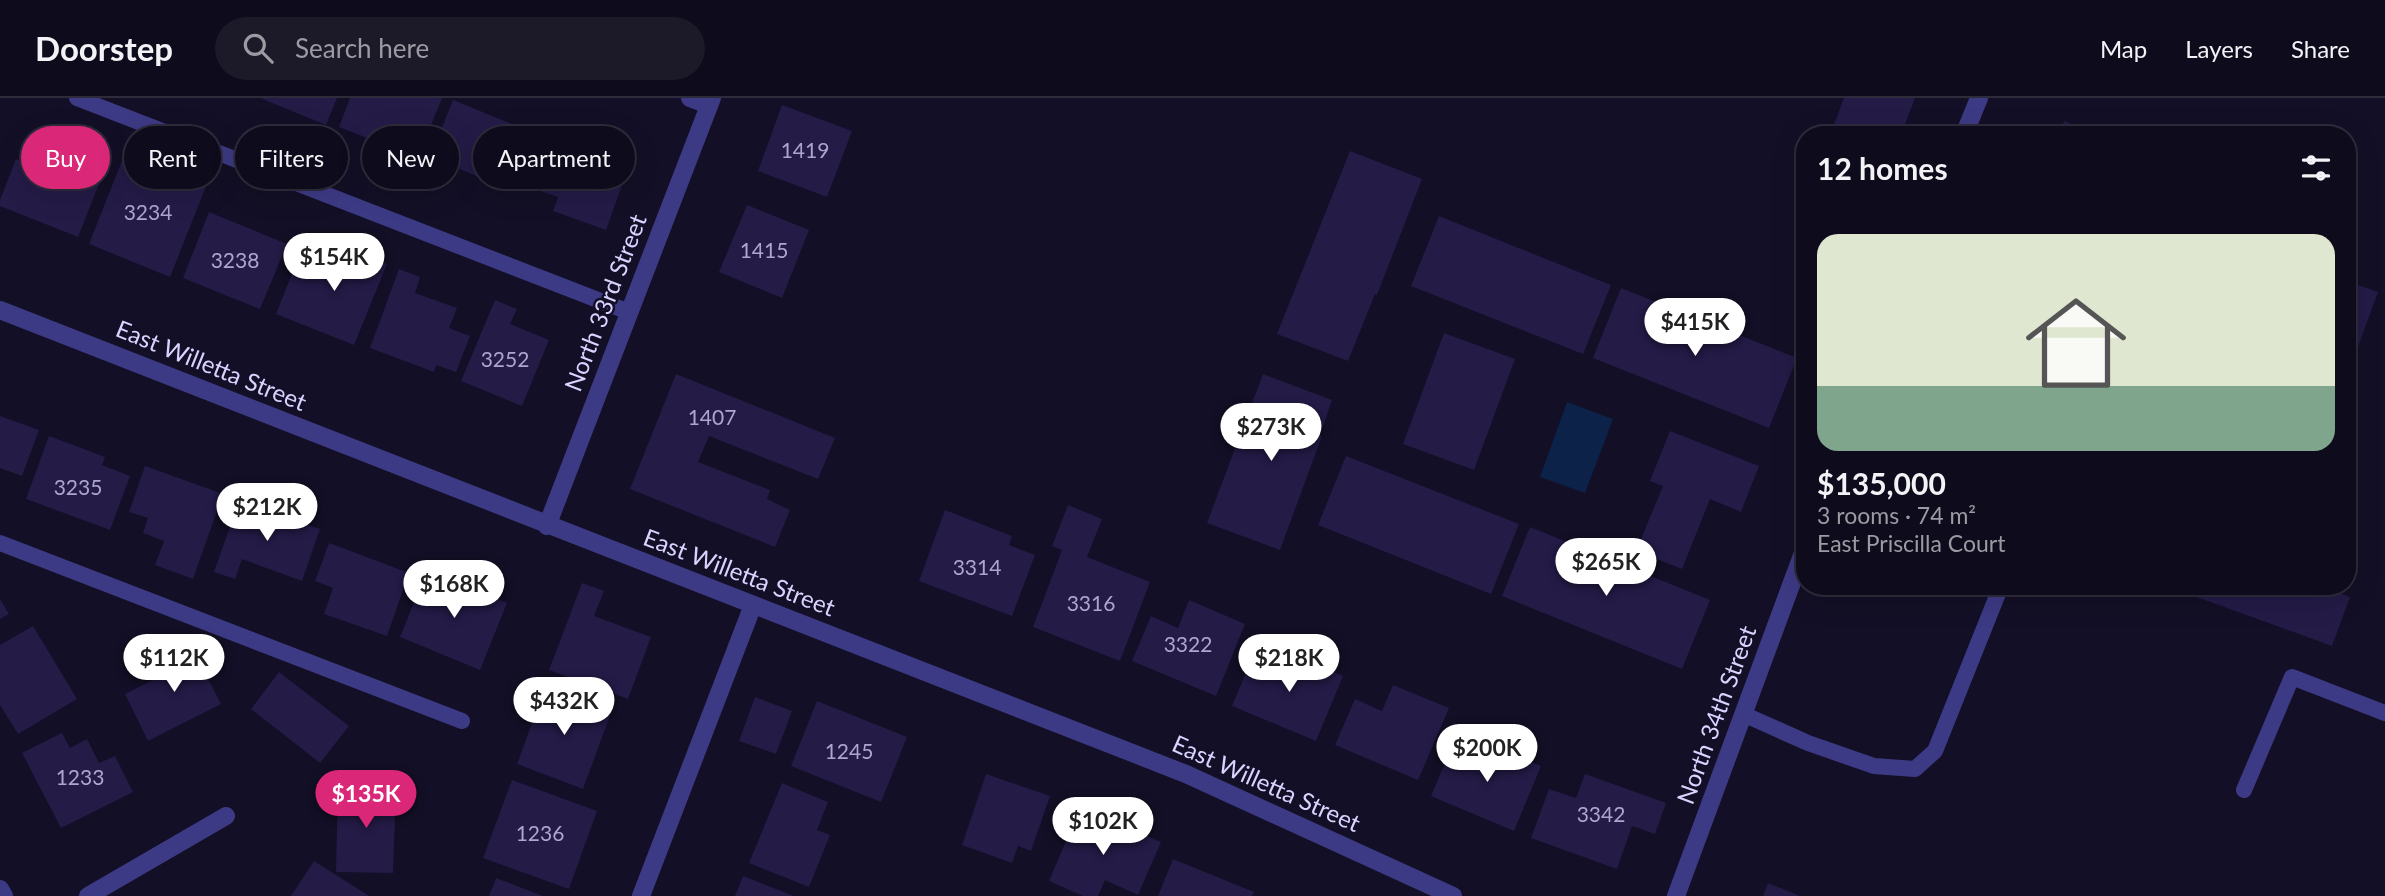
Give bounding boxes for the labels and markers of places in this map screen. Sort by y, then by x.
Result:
pin: $154K [285,234,383,293]
pin: $415K [1646,299,1744,358]
pin: $273K [1222,404,1320,463]
pin: $212K [218,484,316,543]
pin: $265K [1557,538,1655,598]
pin: $168K [405,560,503,620]
pin: $112K [125,634,223,694]
pin: $218K [1240,634,1338,694]
pin: $432K [515,678,613,737]
pin: $200K [1438,724,1536,784]
pin: $135K [317,770,415,830]
pin: $102K [1054,798,1152,857]

